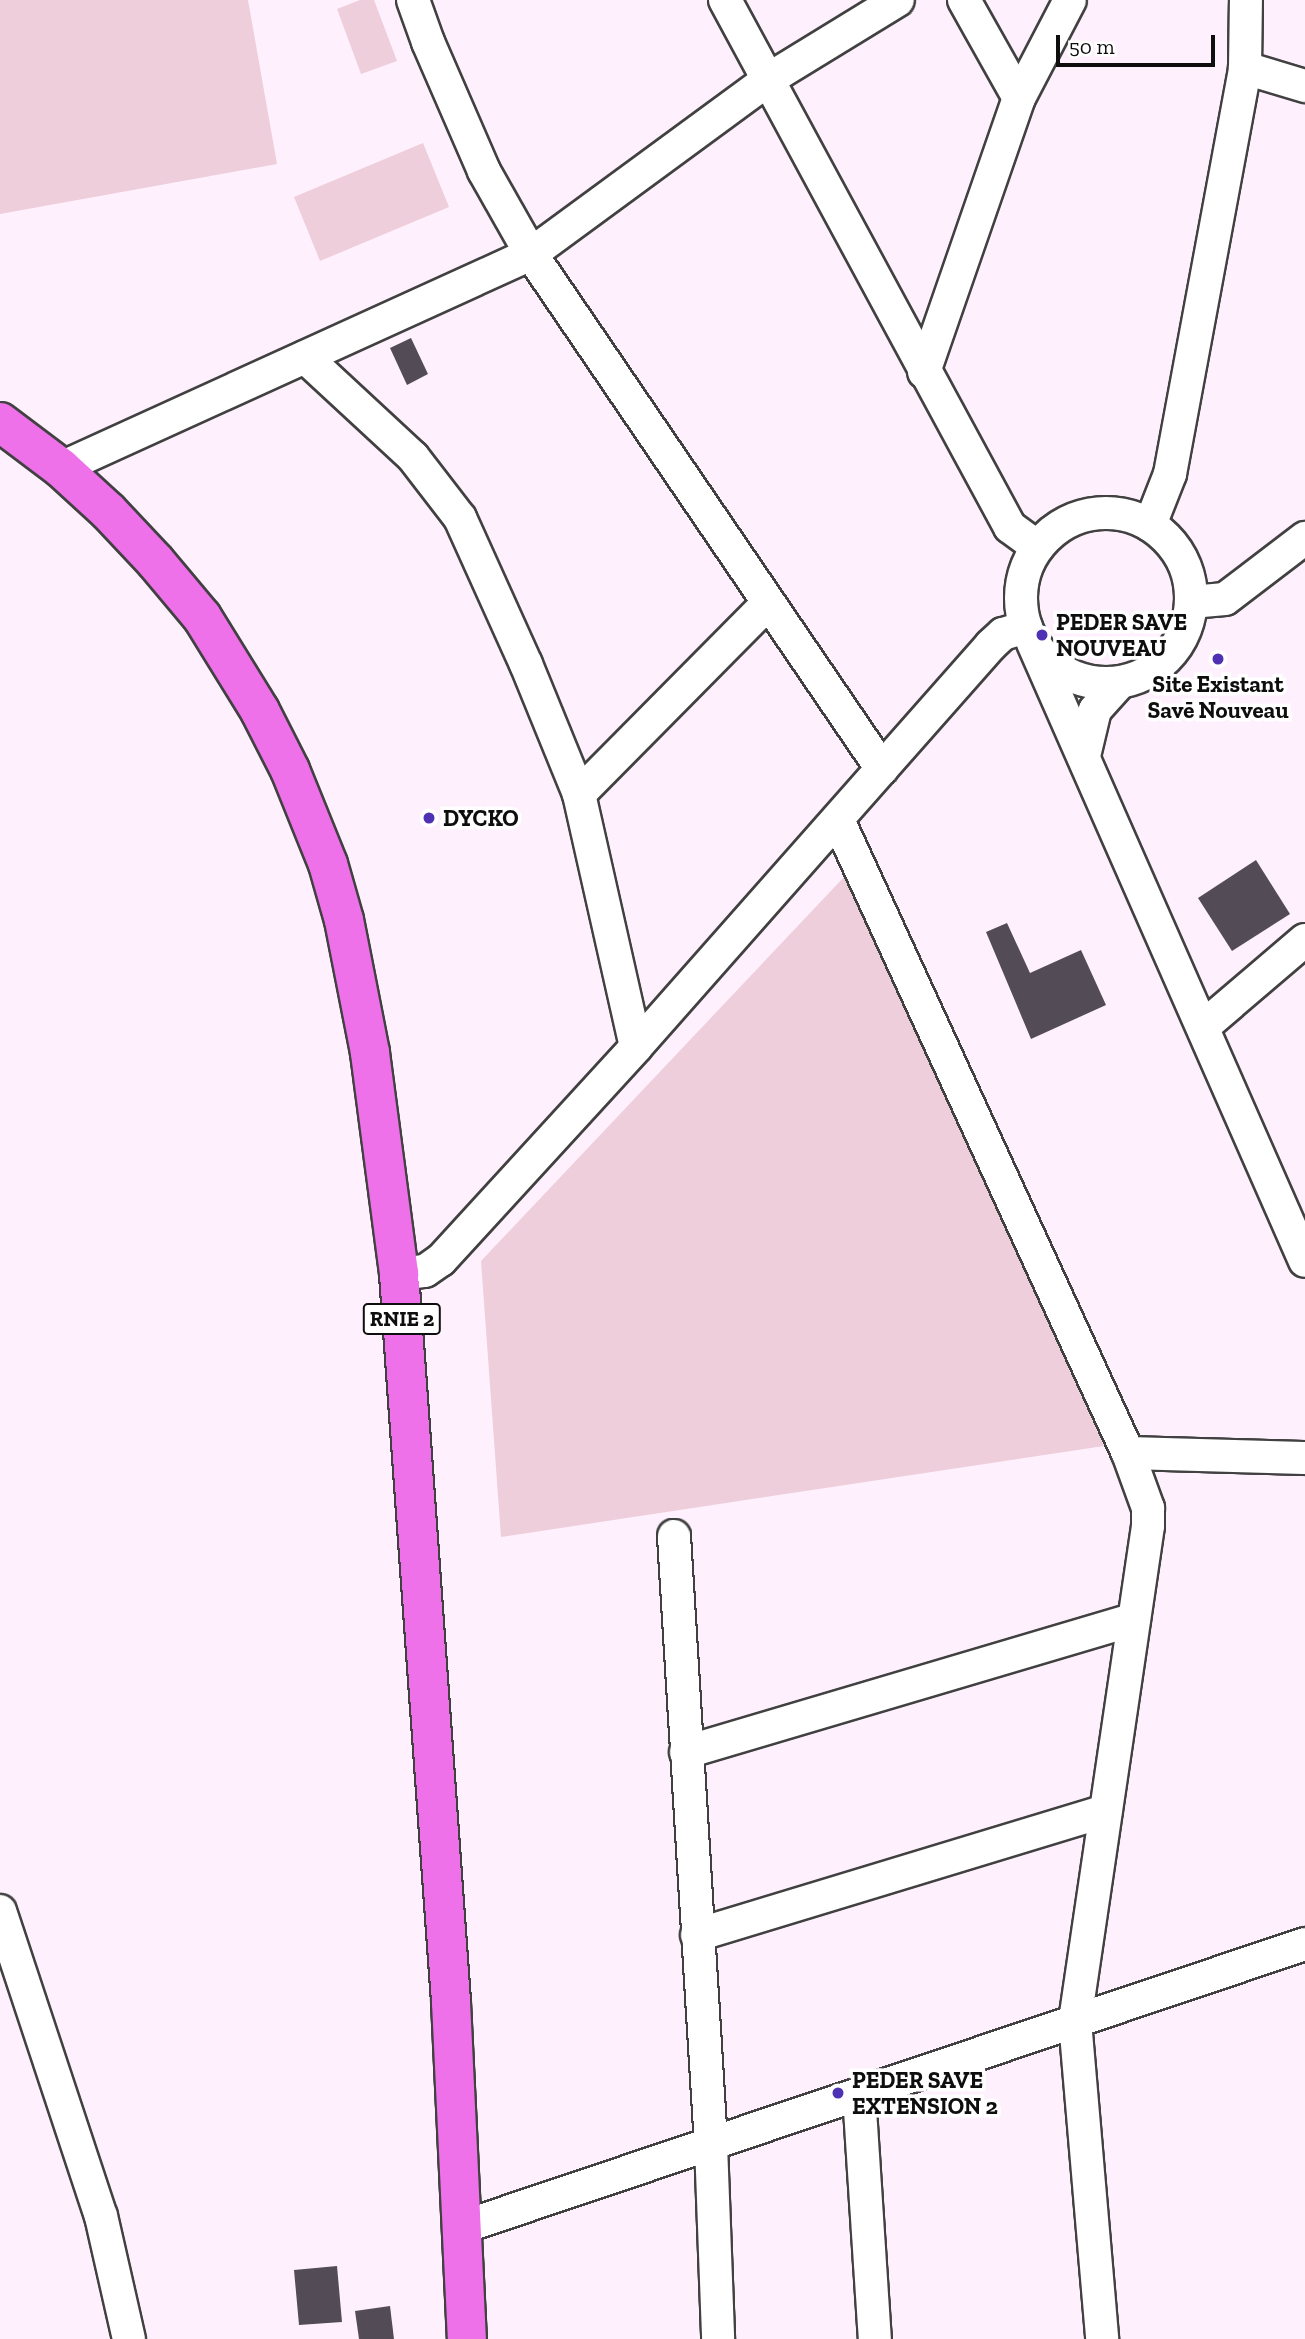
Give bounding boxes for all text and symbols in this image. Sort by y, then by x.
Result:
scale bar [1060,21,1219,65]
text: 50 m [1069,34,1115,59]
place label: PEDER SAVE NOUVEAU [1056,608,1187,662]
marker: PEDER SAVE NOUVEAU [1034,627,1050,643]
marker: Site Existant Savē Nouveau [1210,651,1226,667]
place label: Site Existant Savē Nouveau [1147,670,1289,724]
place label: DYCKO [443,804,519,832]
marker: DYCKO [421,810,437,826]
road number: RNIE 2 [362,1302,442,1336]
place label: PEDER SAVE EXTENSION 2 [852,2066,998,2120]
marker: PEDER SAVE EXTENSION 2 [830,2085,846,2101]

